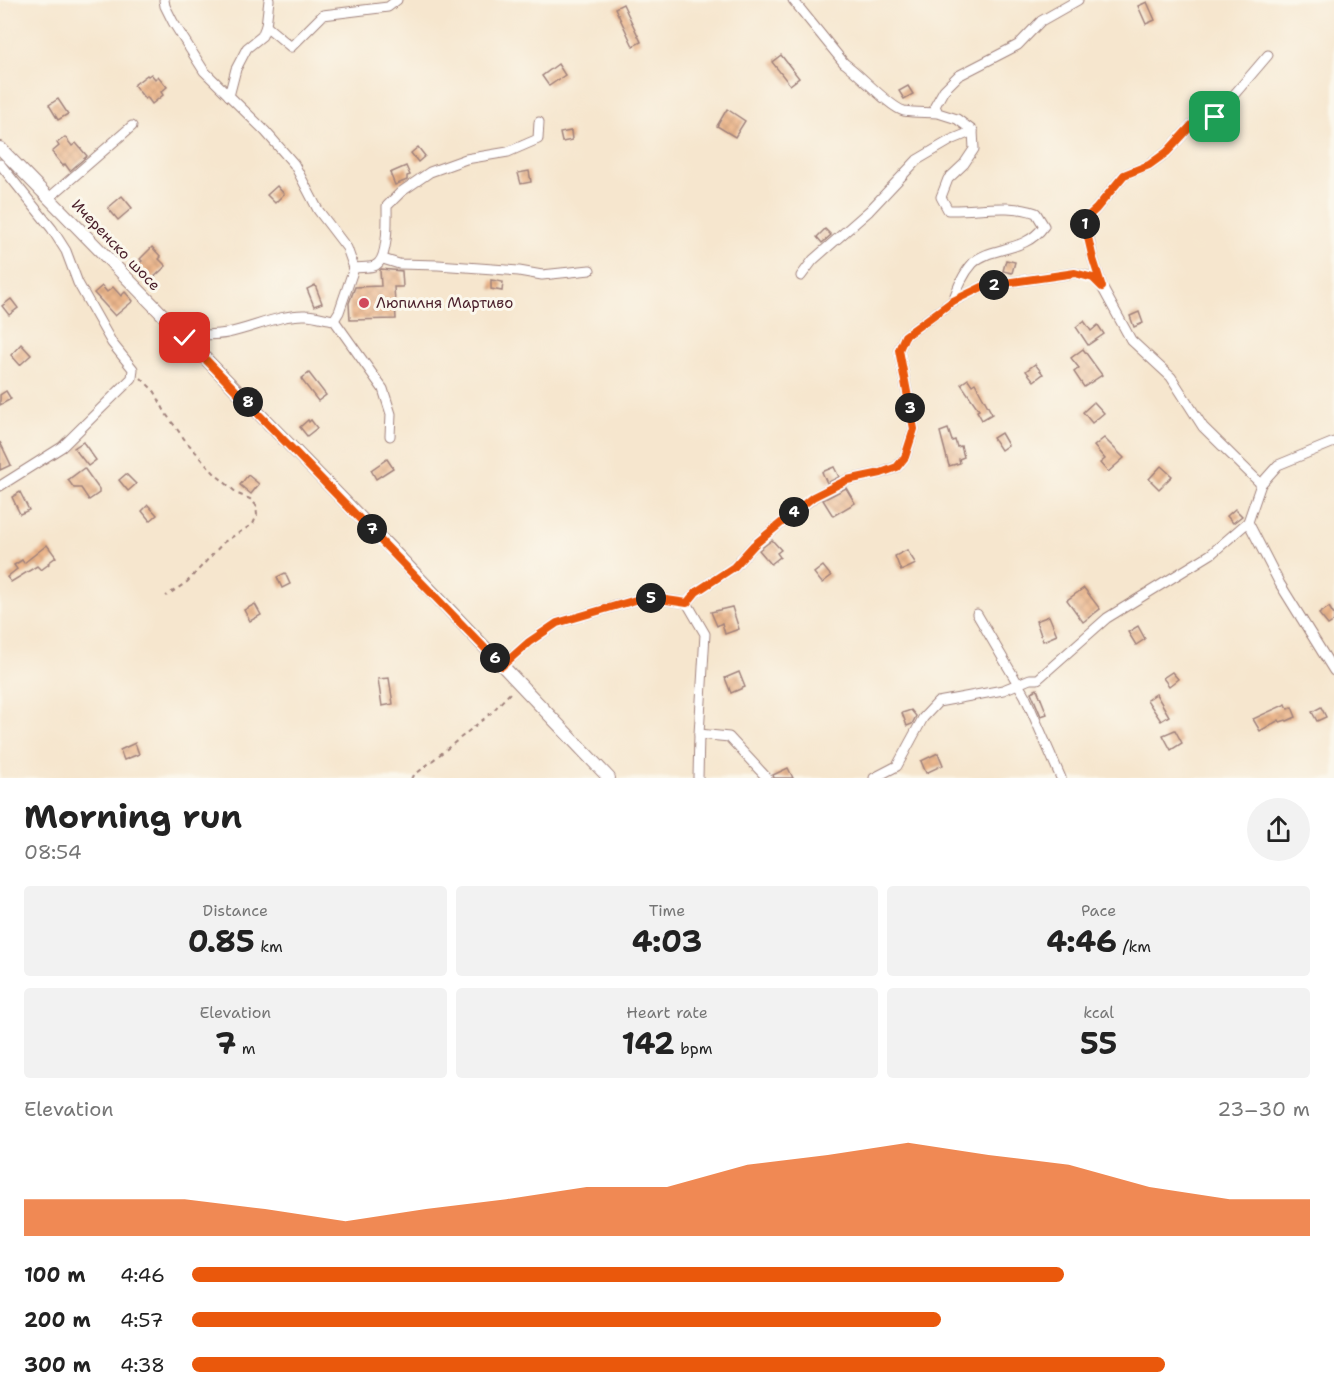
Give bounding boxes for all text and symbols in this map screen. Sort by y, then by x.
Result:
pin [1189,91,1240,142]
icon: arrive [1198,100,1231,133]
street label: Ичеренско шосе [67,195,165,295]
pin: 1 [1070,209,1100,239]
text: 1 [1081,213,1089,234]
pin: 2 [979,270,1009,300]
text: 2 [988,274,1000,295]
place label: Люпилня Мартиво [376,293,513,313]
marker: Люпилня Мартиво [357,296,371,310]
pin [159,312,210,363]
icon: check [168,321,201,354]
pin: 8 [233,387,263,417]
text: 8 [242,391,254,412]
pin: 3 [895,393,925,423]
text: 3 [904,397,916,418]
pin: 4 [779,497,809,527]
text: 4 [788,501,800,522]
pin: 7 [357,514,387,544]
text: 7 [366,518,378,539]
pin: 5 [636,583,666,613]
text: 5 [646,587,656,608]
pin: 6 [480,643,510,673]
text: 6 [489,647,501,668]
text: Morning run [24,794,242,839]
button: share [1247,798,1310,861]
text: 08:54 [24,839,82,865]
text: Distance [203,900,268,921]
text: Time [649,900,685,921]
text: Pace [1081,900,1116,921]
text: 0.85 [188,921,255,962]
text: 4:03 [632,921,702,962]
text: 4:46 [1046,921,1117,962]
text: km [255,936,283,957]
text: /km [1117,936,1151,957]
text: Elevation [200,1002,271,1023]
text: Heart rate [626,1002,708,1023]
text: kcal [1083,1002,1114,1023]
text: 7 [215,1023,236,1064]
text: 142 [621,1023,675,1064]
text: 55 [1080,1023,1117,1064]
text: m [236,1038,255,1059]
text: bpm [675,1038,713,1059]
text: Elevation [24,1096,114,1122]
text: 23–30 m [1217,1096,1310,1122]
text: 100 m [24,1262,86,1288]
text: 4:46 [120,1262,165,1288]
text: 200 m [24,1307,91,1333]
text: 4:57 [120,1307,163,1333]
text: 300 m [24,1352,91,1378]
text: 4:38 [120,1352,165,1378]

